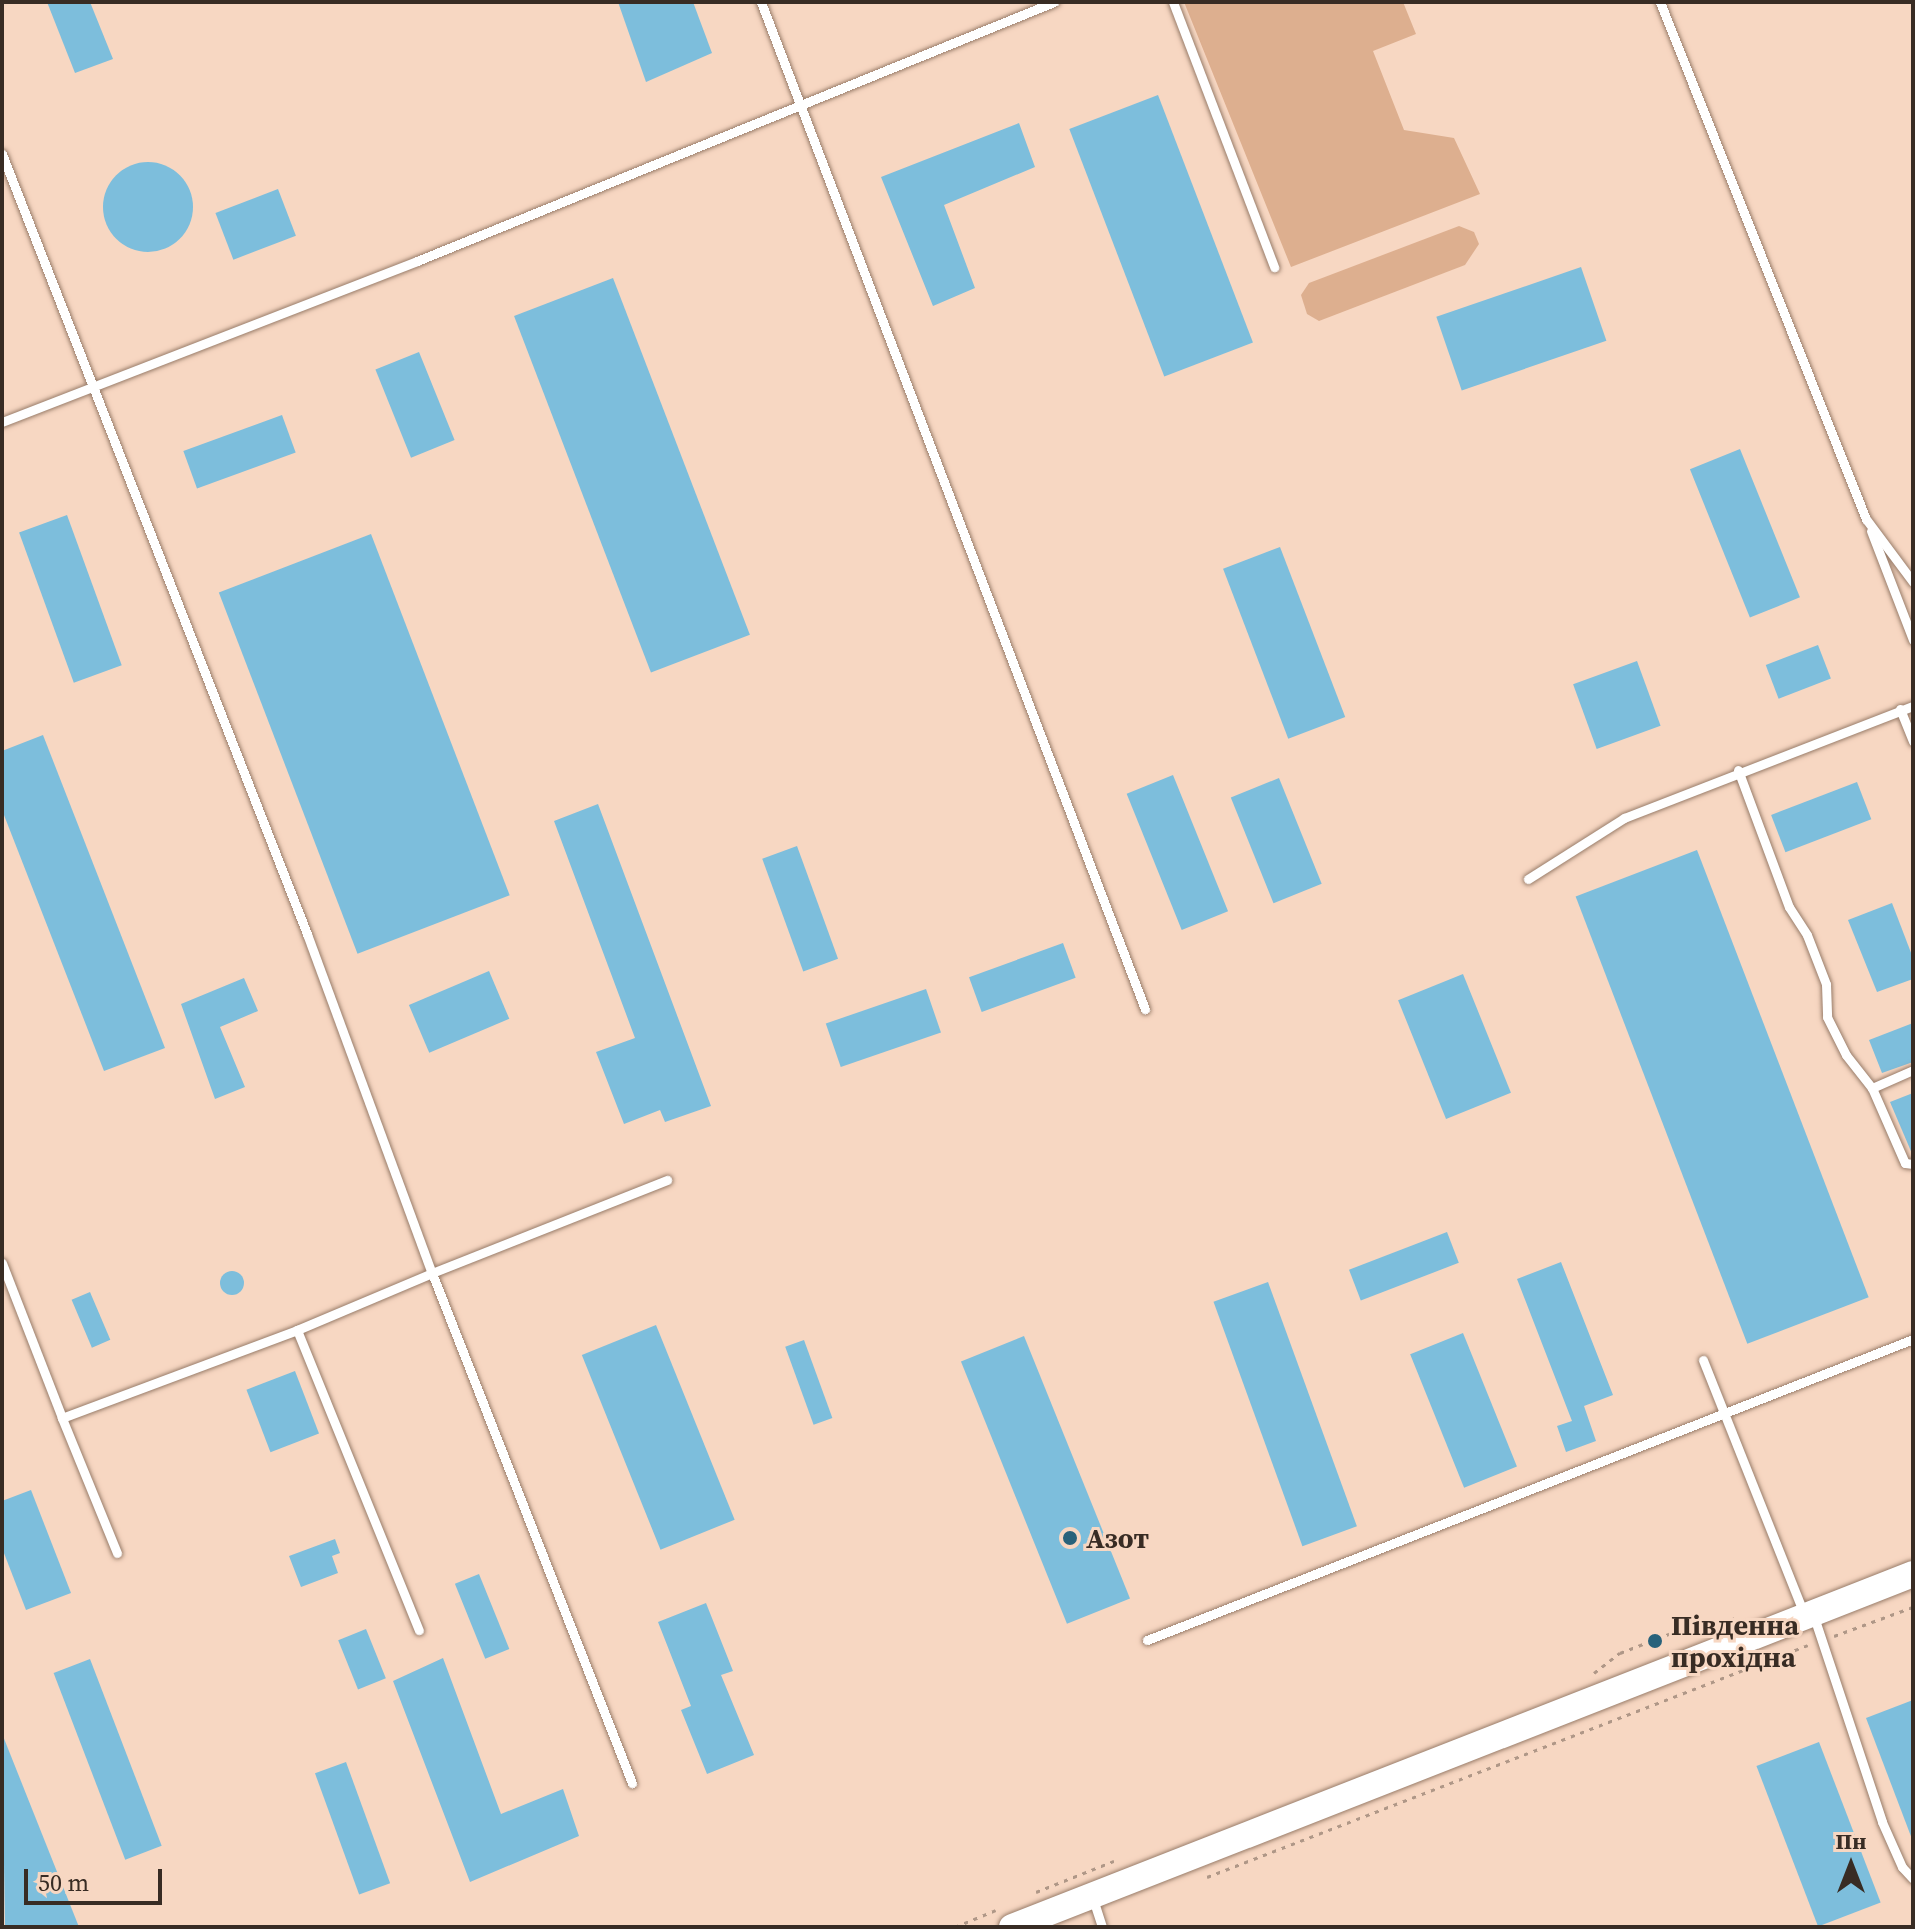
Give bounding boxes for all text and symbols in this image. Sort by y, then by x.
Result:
place label: Азот [1086,1521,1149,1555]
marker: Азот [1061,1529,1079,1547]
place label: Південна прохідна [1671,1608,1799,1674]
marker: Південна прохідна [1646,1632,1664,1650]
north arrow [1811,1825,1891,1905]
text: Пн [1836,1826,1866,1856]
scale bar [28,1853,166,1903]
text: 50 m [38,1866,89,1899]

